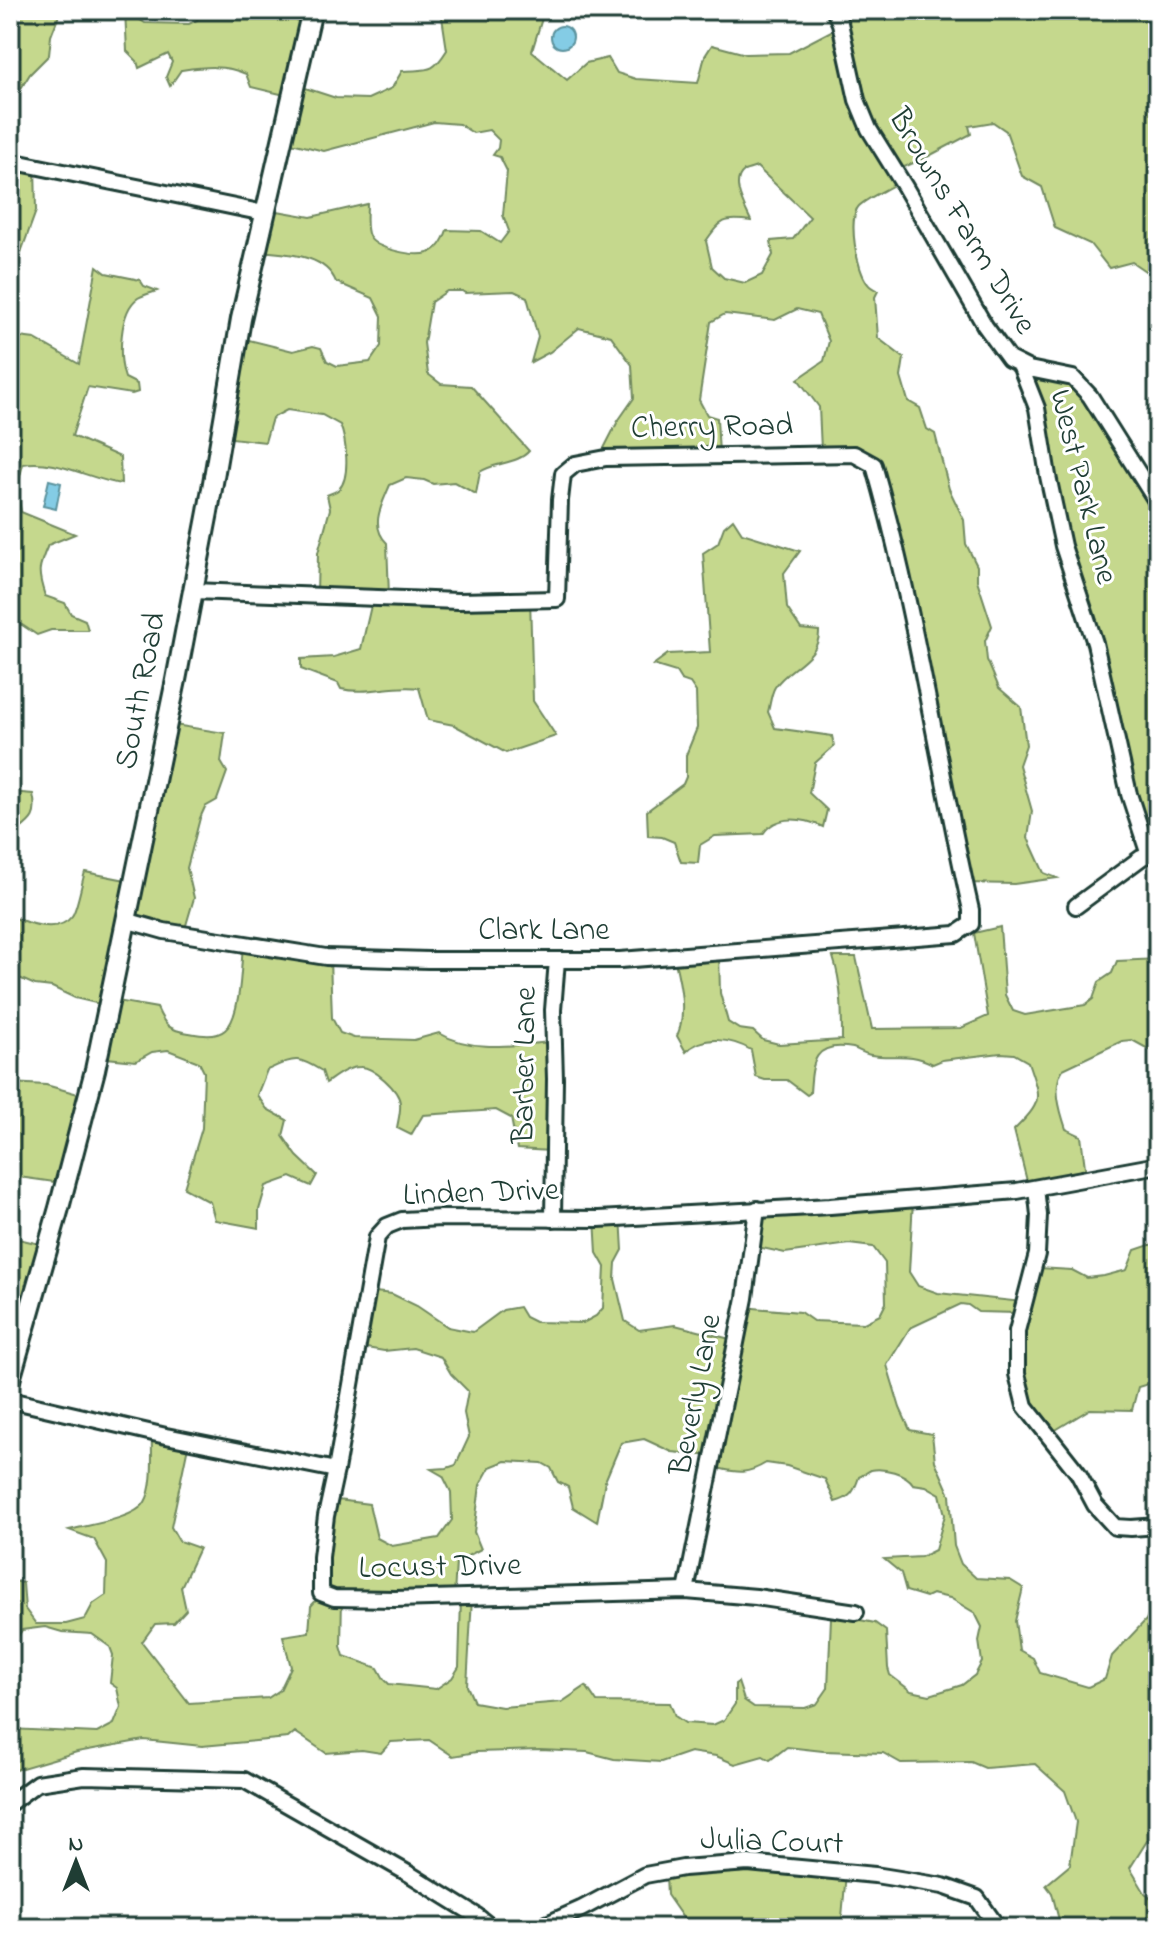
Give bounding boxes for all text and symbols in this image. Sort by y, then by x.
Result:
street label: Browns Farm Drive [874,99,1048,345]
street label: West Park Lane [1035,385,1129,590]
street label: Cherry Road [630,403,794,453]
street label: South Road [104,608,180,774]
street label: Clark Lane [478,908,610,955]
street label: Barber Lane [501,985,551,1145]
street label: Linden Drive [402,1168,561,1220]
street label: Beverly Lane [658,1309,736,1481]
street label: Locust Drive [358,1543,522,1593]
street label: Julia Court [700,1817,845,1869]
north arrow [36,1822,116,1902]
text: N [69,1829,83,1861]

